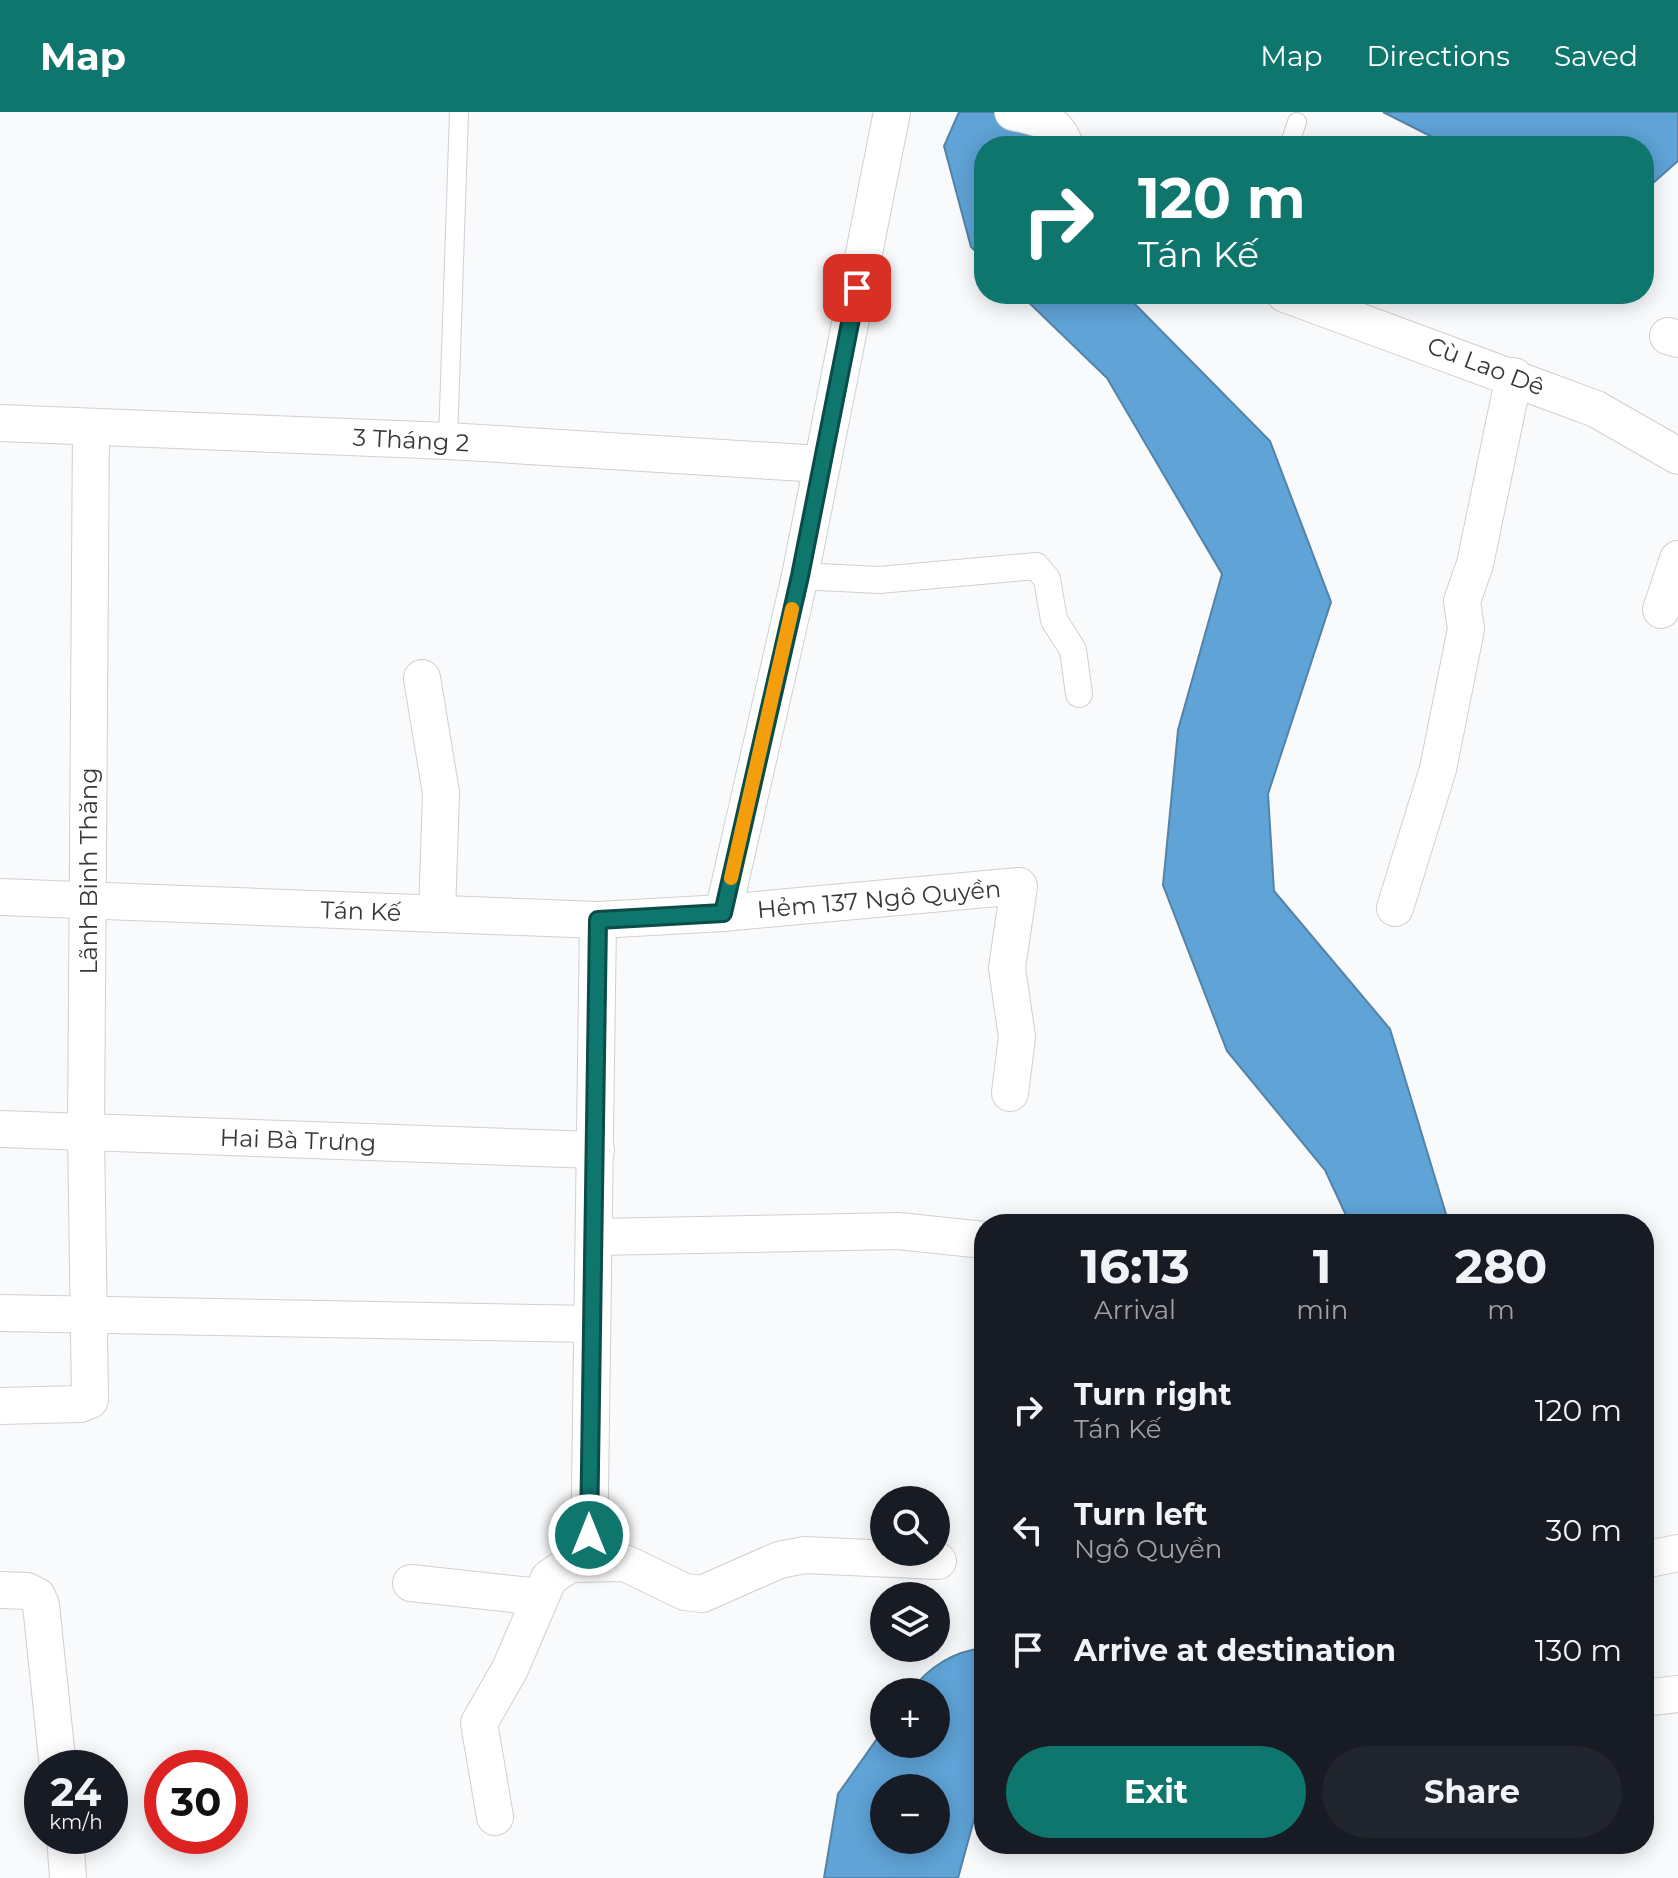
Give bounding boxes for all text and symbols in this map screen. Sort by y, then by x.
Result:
text: Map [40,33,126,80]
text: Map [1260,39,1322,73]
text: Directions [1366,39,1510,73]
text: Saved [1554,39,1638,73]
text: 120 m [1138,164,1306,232]
icon: right [1006,168,1110,272]
text: Tán Kế [1138,232,1259,276]
pin [823,254,891,322]
icon: arrive [835,266,879,310]
street label: Cù Lao Dê [1423,330,1549,402]
street label: 3 Tháng 2 [352,422,470,458]
street label: Lãnh Binh Thăng [74,767,103,975]
street label: Hẻm 137 Ngô Quyền [756,874,1002,924]
street label: Tán Kế [320,895,402,927]
street label: Hai Bà Trưng [219,1123,377,1157]
text: 16:13 [1081,1237,1190,1295]
text: 1 [1313,1237,1332,1295]
text: 280 [1455,1237,1547,1295]
text: Arrival [1094,1294,1176,1326]
text: min [1296,1294,1348,1326]
text: m [1487,1294,1515,1326]
text: Turn right [1074,1376,1231,1413]
icon: right [1006,1388,1050,1432]
text: 120 m [1535,1392,1622,1429]
text: Tán Kế [1074,1413,1161,1445]
map controls [870,1486,950,1854]
button: search [870,1486,950,1566]
position arrow [547,1493,631,1577]
text: Turn left [1074,1496,1207,1533]
icon: left [1006,1508,1050,1552]
text: 30 m [1546,1512,1622,1549]
text: Ngô Quyền [1074,1533,1222,1565]
button: layers [870,1582,950,1662]
icon: arrive [1006,1628,1050,1672]
text: Arrive at destination [1074,1632,1396,1669]
text: 130 m [1535,1632,1622,1669]
button: + [870,1678,950,1758]
button: Exit [1006,1746,1306,1838]
button: Share [1322,1746,1622,1838]
speed limit sign: 30 [144,1750,248,1854]
text: 24 [51,1767,101,1816]
button: − [870,1774,950,1854]
text: km/h [49,1810,103,1834]

